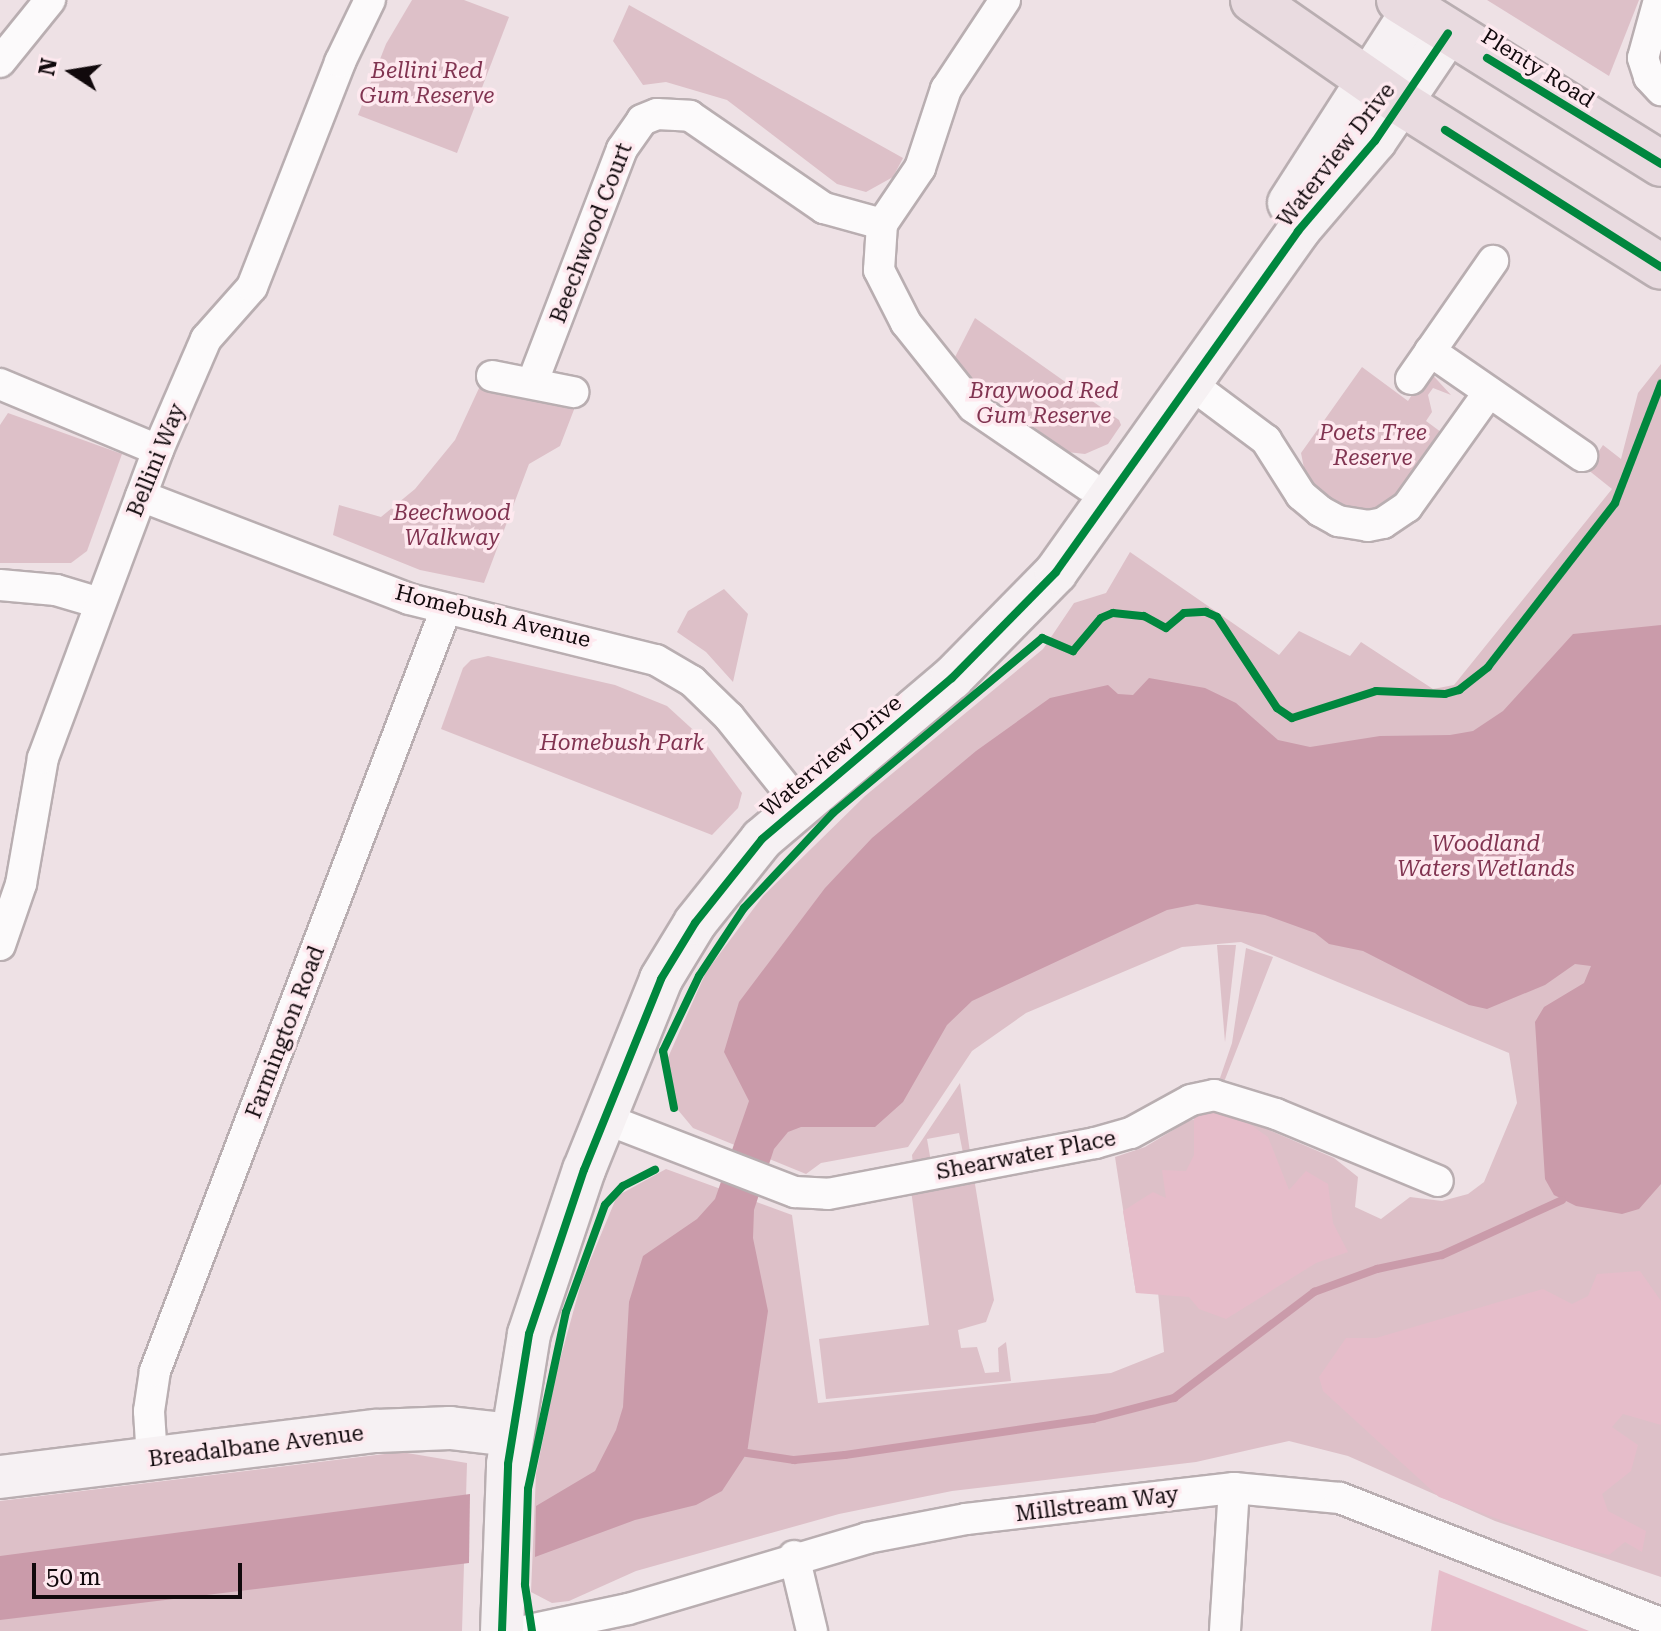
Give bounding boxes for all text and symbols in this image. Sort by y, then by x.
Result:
street label: Plenty Road [1477,23,1599,113]
north arrow [32,32,112,112]
text: N [34,56,62,78]
park label: Bellini Red Gum Reserve [359,57,495,108]
street label: Waterview Drive [1272,78,1400,232]
street label: Beechwood Court [545,139,637,327]
park label: Braywood Red Gum Reserve [969,377,1119,428]
street label: Bellini Way [121,399,191,521]
park label: Poets Tree Reserve [1319,419,1427,470]
park label: Beechwood Walkway [393,499,511,550]
street label: Homebush Avenue [393,579,593,653]
street label: Waterview Drive [755,689,907,823]
park label: Homebush Park [540,730,704,756]
park label: Woodland Waters Wetlands [1397,830,1575,882]
street label: Farmington Road [240,942,330,1122]
street label: Shearwater Place [934,1125,1118,1185]
street label: Breadalbane Avenue [147,1420,365,1472]
street label: Millstream Way [1014,1481,1180,1527]
scale bar [36,1547,246,1597]
text: 50 m [46,1563,101,1591]

